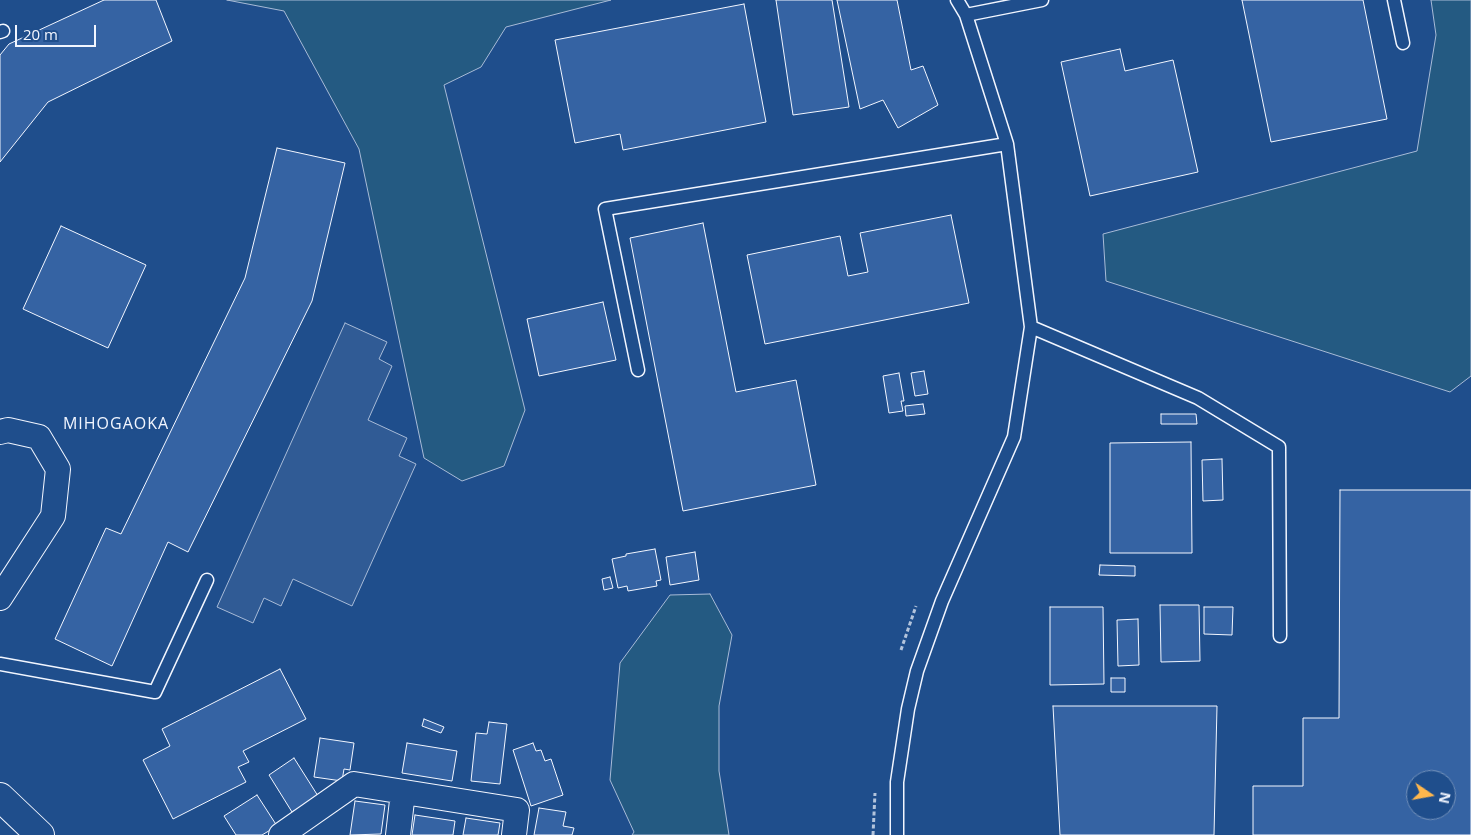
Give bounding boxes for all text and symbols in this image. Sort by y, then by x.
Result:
scale bar [18,15,99,47]
text: 20 m [23,24,58,44]
district label: MIHOGAOKA [62,414,170,434]
north arrow [1406,770,1456,820]
text: N [1435,790,1456,806]

